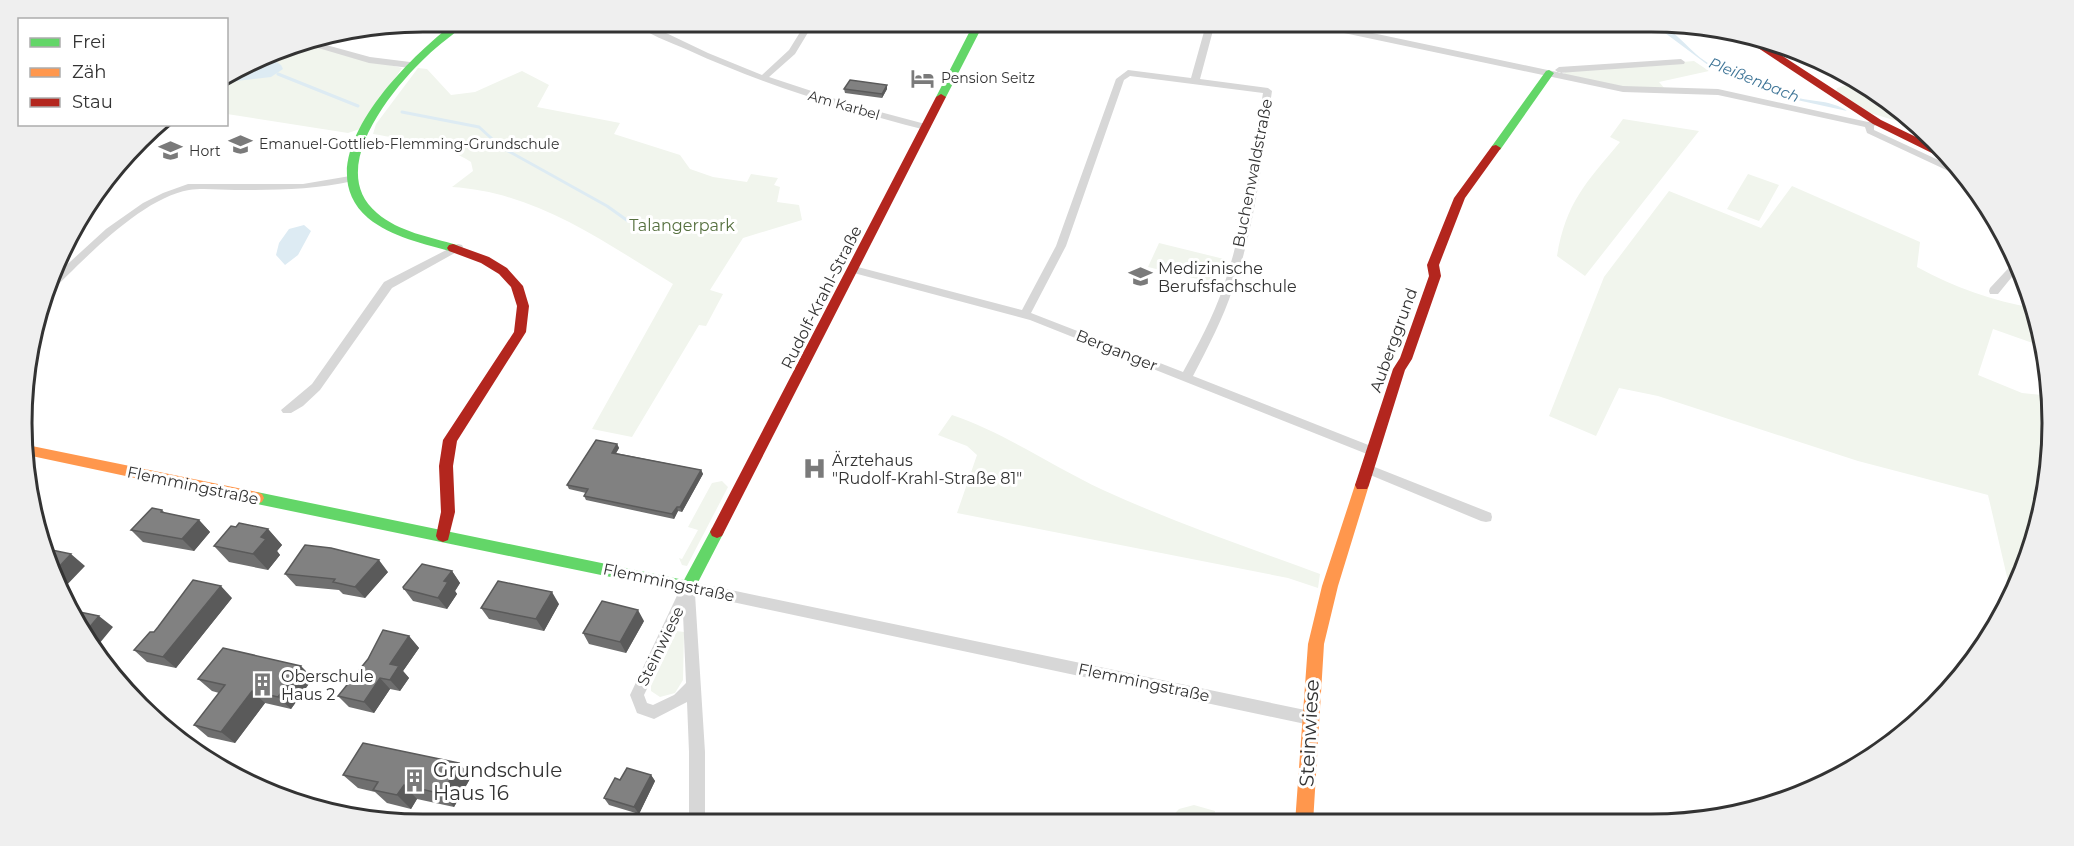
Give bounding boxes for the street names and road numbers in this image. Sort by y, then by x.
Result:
street label: Am Karbel [806,86,882,124]
street label: Buchenwaldstraße [1229,97,1276,249]
street label: Rudolf-Krahl-Straße [777,222,866,372]
street label: Auberggrund [1366,285,1421,395]
street label: Berganger [1073,326,1160,375]
street label: Flemmingstraße [125,462,260,509]
street label: Flemmingstraße [601,559,736,606]
street label: Steinwiese [633,603,688,689]
street label: Flemmingstraße [1076,659,1211,706]
street label: Steinwiese [1294,679,1324,787]

